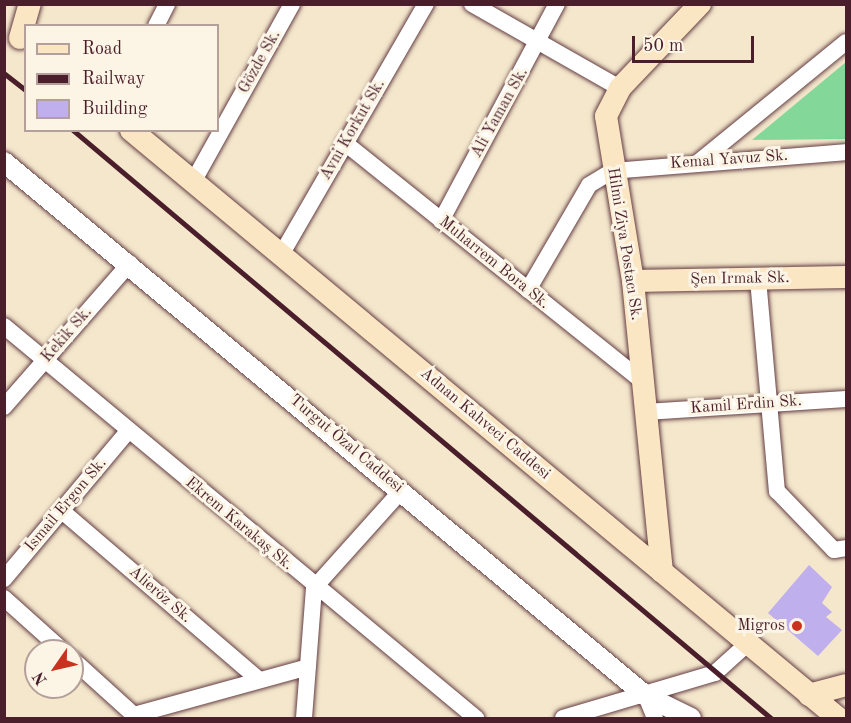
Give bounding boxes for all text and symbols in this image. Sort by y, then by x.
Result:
legend [24,24,219,132]
scale bar [635,24,756,62]
street label: Gözde Sk. [235,27,285,97]
text: 50 m [643,37,683,55]
text: Road [82,40,122,58]
street label: Ali Yaman Sk. [467,64,533,162]
text: Railway [82,70,145,88]
street label: Avni Korkut Sk. [316,76,390,184]
text: Building [82,100,147,118]
street label: Kemal Yavuz Sk. [669,146,789,174]
street label: Hilmi Ziya Postacı Sk. [602,166,646,322]
street label: Muharrem Bora Sk. [435,212,553,314]
street label: Şen Irmak Sk. [690,269,790,289]
street label: Kekik Sk. [38,303,96,367]
street label: Adnan Kahveci Caddesi [416,364,554,484]
street label: Turgut Özal Caddesi [285,391,407,497]
street label: Kamil Erdin Sk. [689,392,803,418]
street label: Ismail Ergon Sk. [21,454,111,556]
street label: Ekrem Karakaş Sk. [181,473,297,575]
street label: Alieröz Sk. [125,563,195,627]
place label: Migros [737,616,785,636]
marker: Migros [790,619,804,633]
north arrow [24,639,84,699]
text: N [31,668,51,687]

